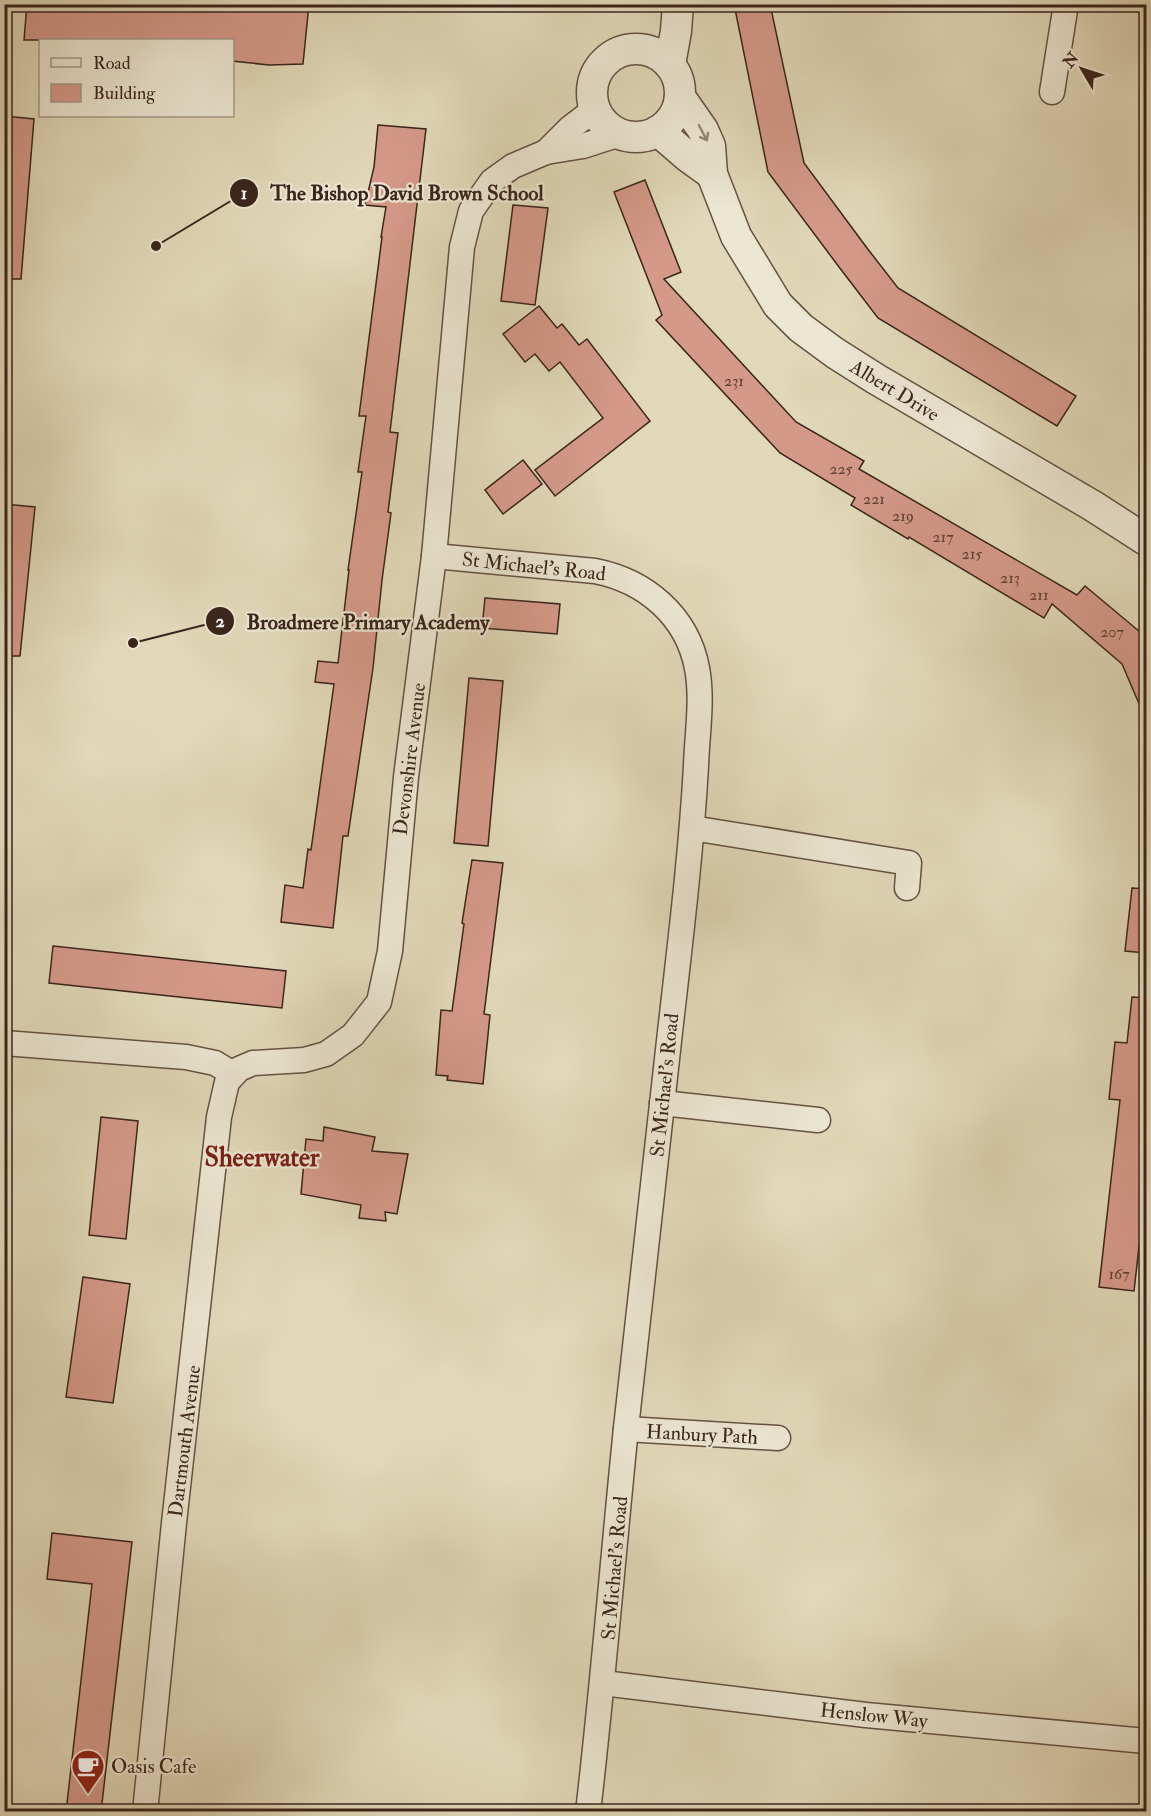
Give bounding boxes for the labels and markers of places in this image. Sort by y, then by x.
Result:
callout: The Bishop David Brown School [229,173,556,212]
callout: Broadmere Primary Academy [205,602,502,641]
cafe icon: Oasis Cafe [70,1748,106,1795]
place label: Oasis Cafe [111,1754,196,1779]

